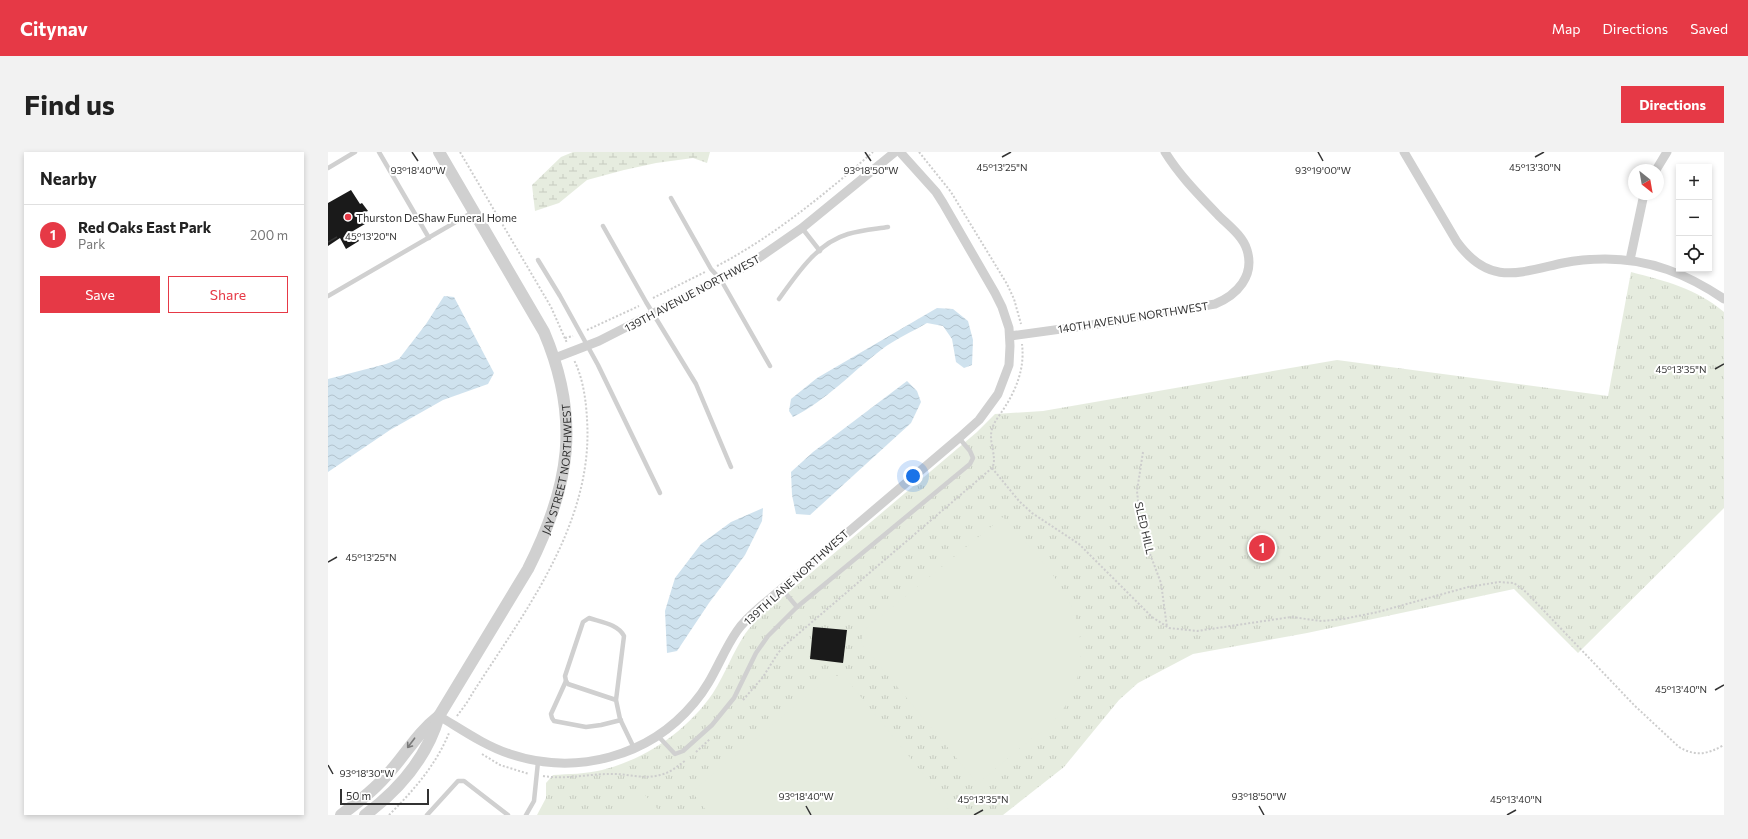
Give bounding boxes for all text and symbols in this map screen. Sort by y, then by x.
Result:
text: Citynav [20,17,88,40]
text: Map [1552,20,1581,37]
text: Directions [1603,20,1668,37]
text: Saved [1690,20,1728,37]
button: Directions [1621,86,1724,123]
text: Find us [24,87,115,121]
text: 45°13'25"N [976,161,1028,173]
text: 45°13'30"N [1509,161,1561,173]
text: 93°18'40"W [390,164,446,176]
text: 93°18'50"W [844,164,898,176]
text: 93°19'00"W [1295,164,1351,176]
north arrow [1628,164,1664,200]
map controls [1676,164,1712,272]
button: + [1676,164,1712,200]
text: Nearby [40,168,97,189]
button: − [1676,200,1712,236]
place label: Thurston DeShaw Funeral Home [356,211,517,224]
marker: Thurston DeShaw Funeral Home [343,212,353,222]
text: Red Oaks East Park [78,218,211,236]
text: 1 [50,227,56,243]
text: 200 m [250,227,288,243]
text: 45°13'20"N [345,230,397,242]
text: Park [78,236,105,252]
button: locate [1676,236,1712,272]
street label: 139TH AVENUE NORTHWEST [622,252,762,334]
button: Save [40,276,160,313]
button: Share [168,276,288,313]
street label: 140TH AVENUE NORTHWEST [1057,299,1209,335]
text: 45°13'35"N [1655,363,1707,375]
street label: JAY STREET NORTHWEST [538,403,573,537]
your location [903,466,923,486]
street label: SLED HILL [1133,501,1157,555]
street label: 139TH LANE NORTHWEST [741,527,851,627]
pin: 1 [1249,533,1275,563]
text: 45°13'25"N [345,551,397,563]
text: 45°13'40"N [1655,683,1707,695]
one-way arrow [407,738,415,749]
text: 93°18'30"W [340,767,394,779]
scale bar [340,787,429,806]
text: 50 m [346,789,371,802]
text: 93°18'40"W [778,790,834,802]
text: 93°18'50"W [1232,790,1286,802]
text: 45°13'35"N [957,793,1009,805]
text: 45°13'40"N [1490,793,1542,805]

